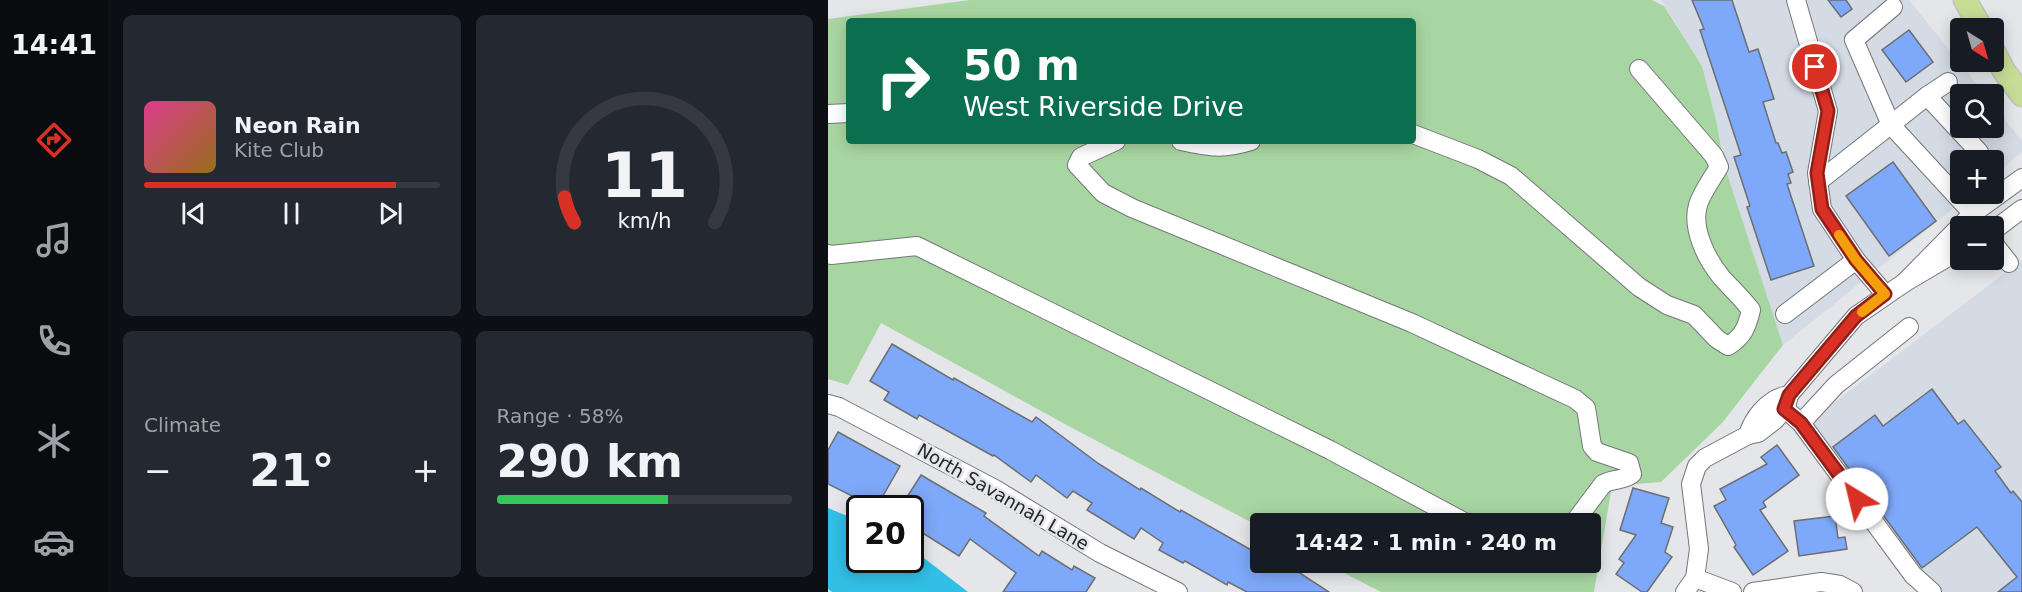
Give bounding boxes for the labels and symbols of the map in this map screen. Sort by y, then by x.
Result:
north arrow [1950,18,2004,72]
pin [1789,41,1840,92]
street label: North Savannah Lane [914,439,1093,554]
position arrow [1825,467,1889,531]
speed limit sign: 20 [846,495,924,573]

